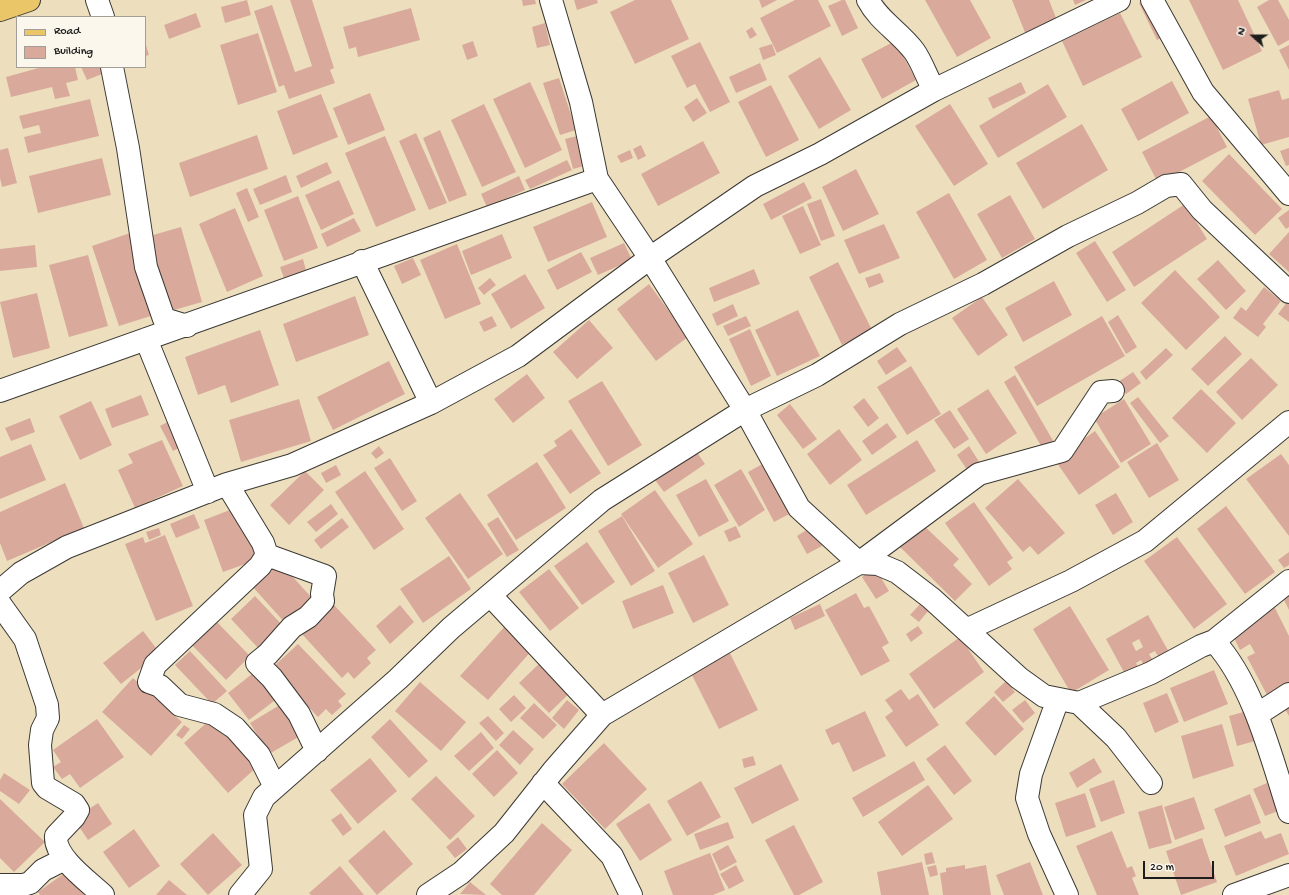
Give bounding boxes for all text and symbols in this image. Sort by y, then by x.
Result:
legend [16,16,146,68]
north arrow [1233,16,1273,56]
text: Road [54,25,80,39]
text: N [1235,26,1249,37]
text: Building [54,45,93,59]
scale bar [1145,853,1216,879]
text: 20 m [1150,861,1174,875]

